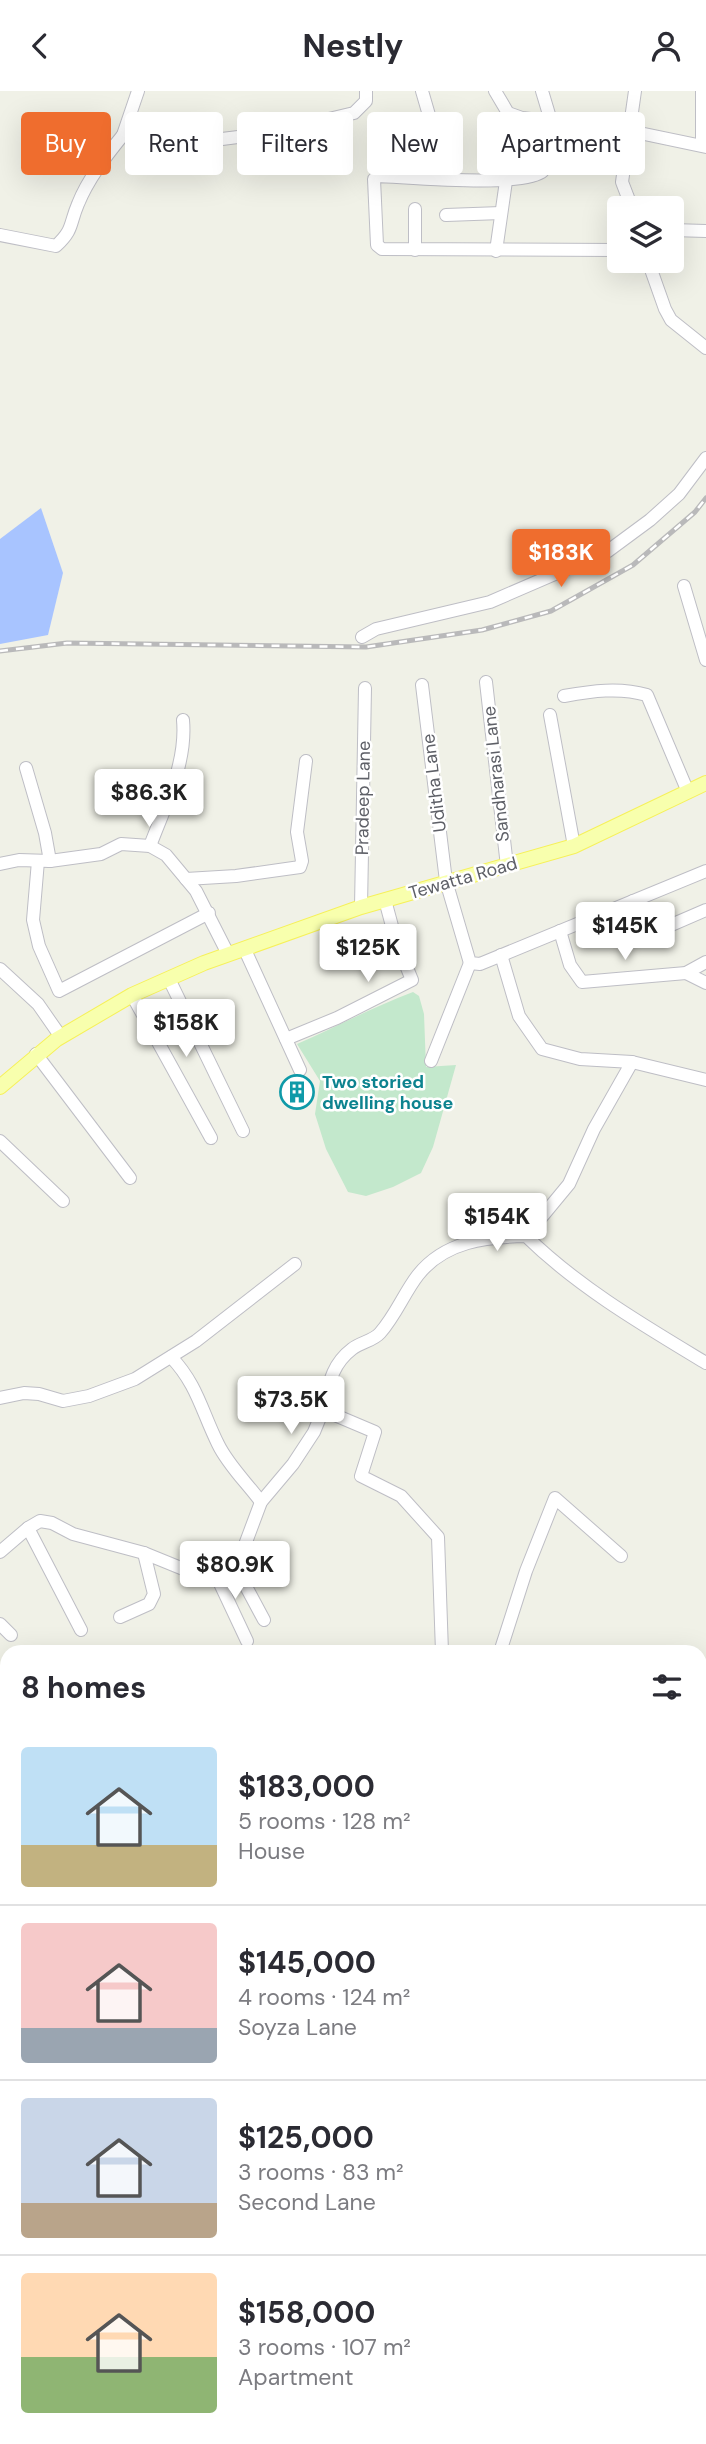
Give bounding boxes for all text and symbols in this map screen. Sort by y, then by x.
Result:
text: Nestly [303,25,403,67]
icon: back [21,27,59,65]
icon: person [647,27,685,65]
chip: Buy [21,112,111,175]
chip: Rent [125,112,223,175]
chip: Filters [237,112,353,175]
chip: New [367,112,463,175]
chip: Apartment [477,112,645,175]
map controls [607,196,684,273]
button: layers [607,196,684,273]
pin: $183K [512,529,610,589]
text: $183K [528,537,594,567]
street label: Sandharasi Lane [477,705,515,843]
street label: Uditha Lane [416,732,452,834]
street label: Pradeep Lane [350,741,376,855]
pin: $86.3K [92,769,206,829]
text: $86.3K [111,777,187,807]
street label: Tewatta Road [406,851,520,905]
pin: $145K [576,903,674,962]
text: $145K [592,910,658,940]
pin: $125K [319,925,417,984]
text: $125K [336,932,400,962]
pin: $158K [137,999,235,1059]
text: $158K [153,1007,219,1037]
place label: Two storied dwelling house [322,1070,453,1115]
building icon: Two storied dwelling house [278,1073,316,1111]
pin: $154K [448,1193,546,1253]
text: $154K [464,1201,530,1231]
pin: $73.5K [234,1377,348,1436]
text: $73.5K [254,1384,329,1414]
pin: $80.9K [178,1541,292,1601]
text: $80.9K [196,1549,274,1579]
text: 8 homes [21,1668,146,1707]
icon: filters [648,1668,686,1706]
text: $183,000 [238,1767,375,1806]
icon: home [77,1775,161,1859]
text: 5 rooms · 128 m² [238,1806,411,1836]
text: House [238,1836,305,1866]
text: $145,000 [238,1943,376,1982]
icon: home [77,1951,161,2035]
text: 4 rooms · 124 m² [238,1982,410,2012]
text: Soyza Lane [238,2012,357,2042]
text: $125,000 [238,2118,374,2157]
icon: home [77,2126,161,2210]
text: 3 rooms · 83 m² [238,2157,404,2187]
text: Second Lane [238,2187,376,2217]
text: $158,000 [238,2293,375,2332]
icon: home [77,2301,161,2385]
text: 3 rooms · 107 m² [238,2332,411,2362]
text: Apartment [238,2362,353,2392]

